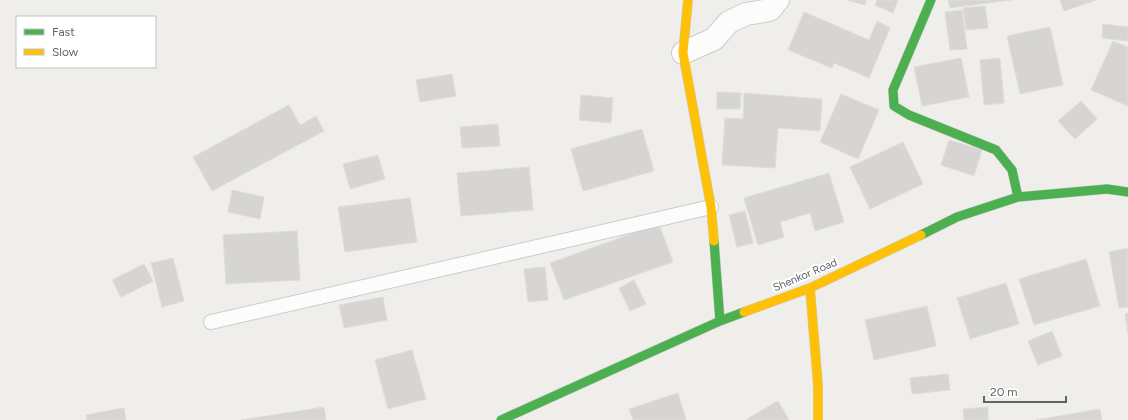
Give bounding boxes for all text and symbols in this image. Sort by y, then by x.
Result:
legend [16,16,156,68]
text: Fast [52,25,75,39]
text: Slow [52,45,79,59]
street label: Shenkor Road [771,256,839,294]
scale bar [984,378,1066,404]
text: 20 m [990,385,1018,399]

